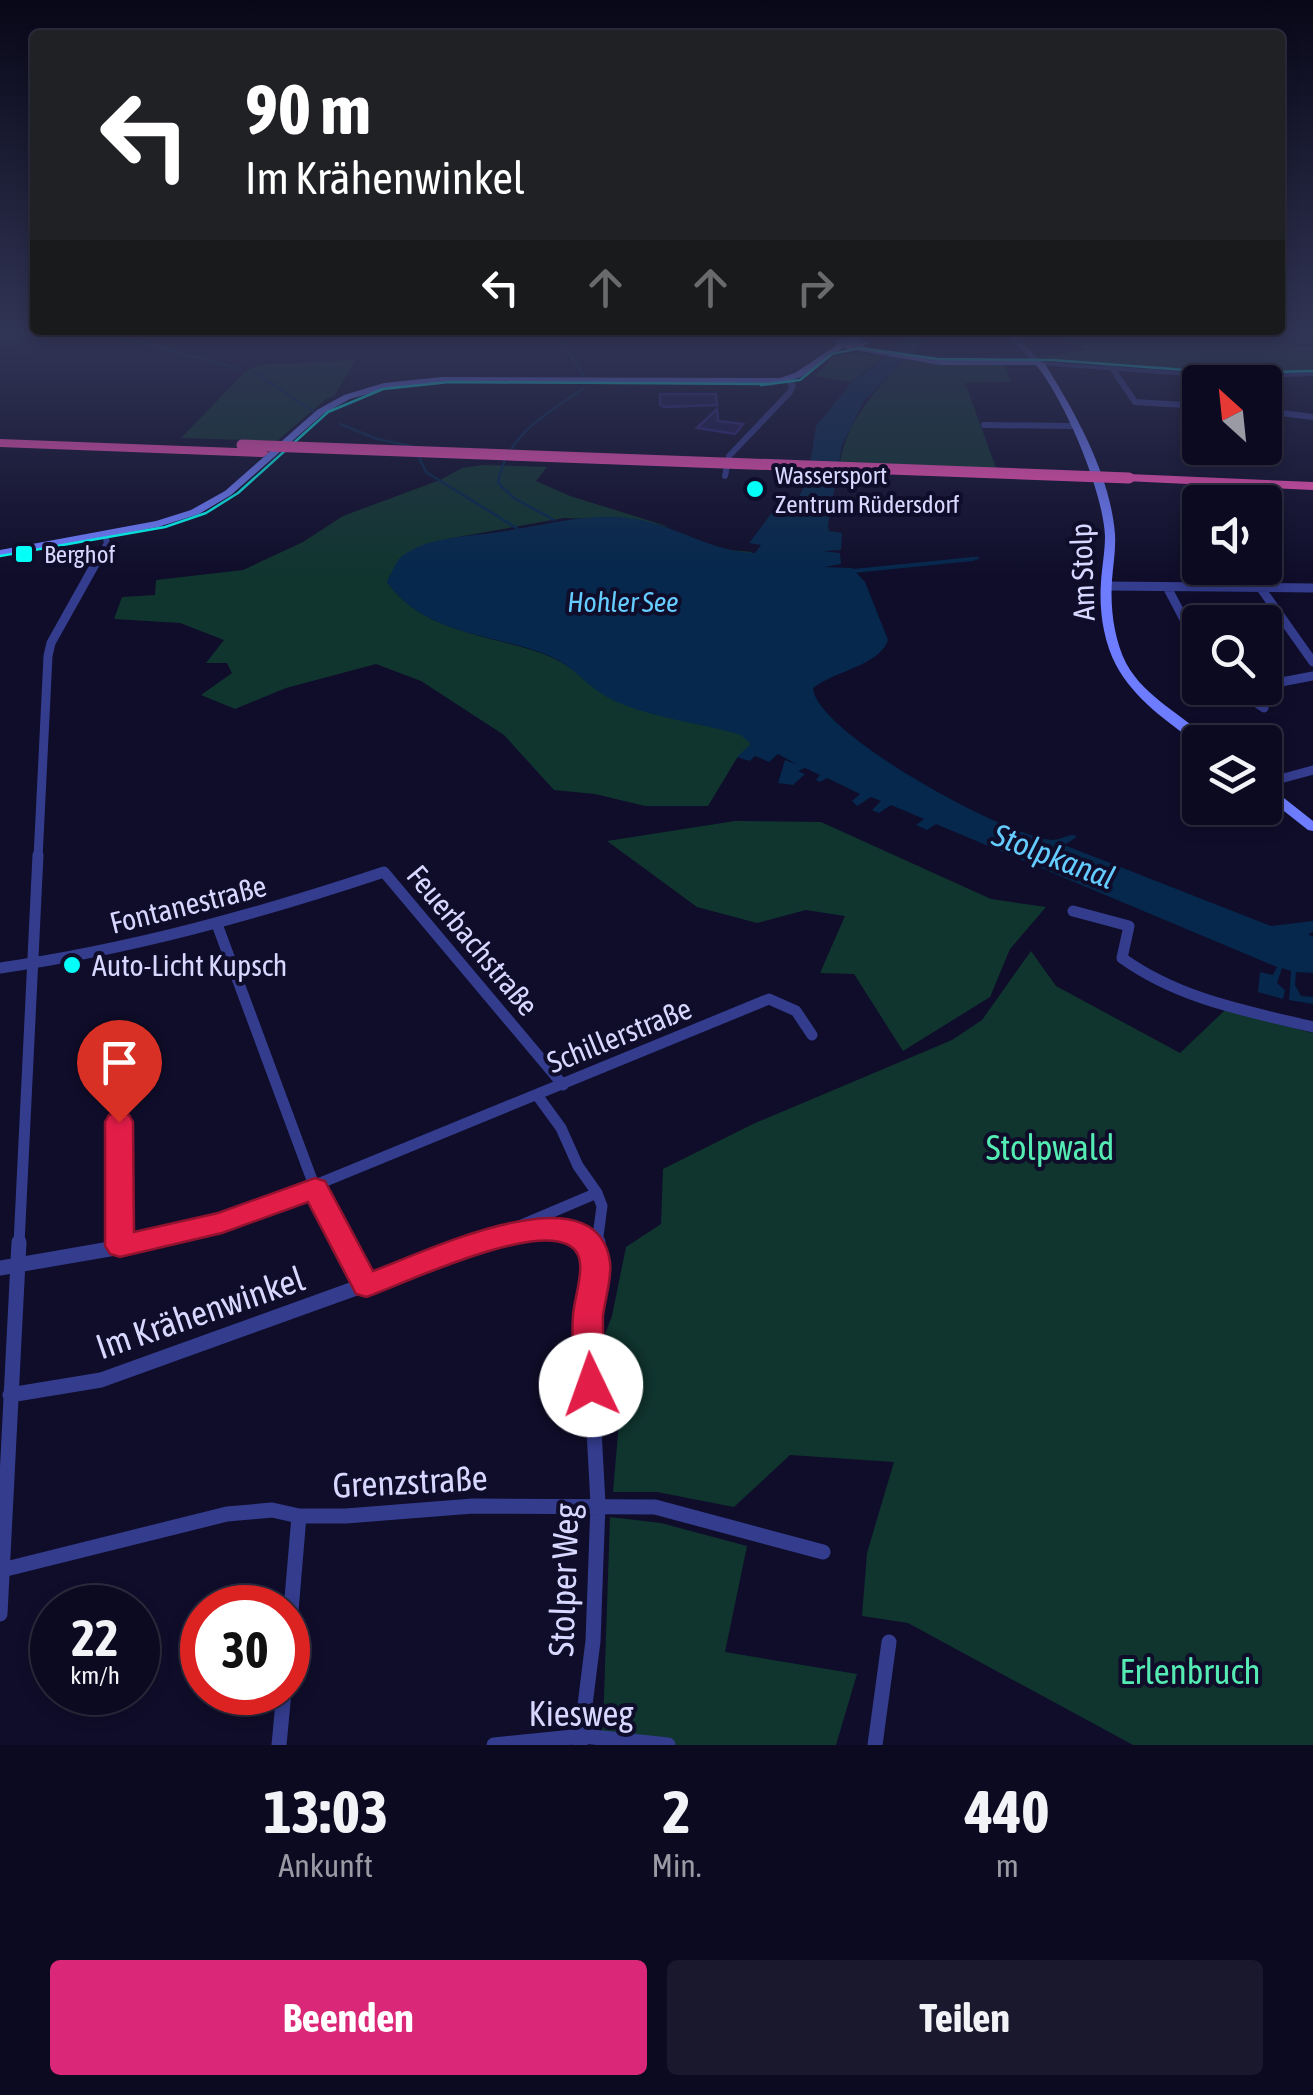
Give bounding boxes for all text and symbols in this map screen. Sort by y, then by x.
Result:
text: 90 m [245,69,371,149]
icon: left [80,70,210,200]
text: Im Krähenwinkel [245,152,525,204]
icon: left [473,260,528,315]
icon: ahead [578,260,633,315]
icon: ahead [683,260,738,315]
icon: right [788,260,843,315]
north arrow [1182,365,1282,465]
map controls [1182,365,1282,825]
place label: Wassersport Zentrum Rüdersdorf [775,461,960,518]
marker: Wassersport Zentrum Rüdersdorf [744,478,766,500]
button: sound [1182,485,1282,585]
street label: Am Stolp [1063,523,1101,621]
place label: Berghof [44,540,115,568]
marker: Berghof [13,543,35,565]
water label: Hohler See [567,586,679,618]
button: search [1182,605,1282,705]
button: layers [1182,725,1282,825]
water label: Stolpkanal [987,815,1120,896]
street label: Feuerbachstraße [401,858,545,1022]
street label: Fontanestraße [106,868,270,940]
place label: Auto-Licht Kupsch [92,948,287,982]
marker: Auto-Licht Kupsch [61,954,83,976]
street label: Schillerstraße [542,991,696,1079]
pin [77,1020,162,1123]
icon: arrive [92,1035,147,1090]
park label: Stolpwald [986,1127,1114,1167]
street label: Im Krähenwinkel [91,1258,309,1366]
position arrow [539,1333,643,1437]
street label: Grenzstraße [332,1457,488,1505]
street label: Stolper Weg [540,1503,586,1657]
speed limit sign: 30 [180,1585,310,1715]
text: 22 [71,1609,118,1667]
park label: Erlenbruch [1120,1651,1260,1691]
text: km/h [70,1661,120,1689]
street label: Kiesweg [529,1693,633,1733]
text: 13:03 [263,1777,388,1846]
text: 2 [662,1777,691,1846]
text: 440 [965,1777,1050,1846]
text: Ankunft [279,1847,373,1884]
text: Min. [652,1847,702,1884]
text: m [996,1847,1019,1884]
button: Beenden [50,1960,647,2075]
button: Teilen [667,1960,1263,2075]

